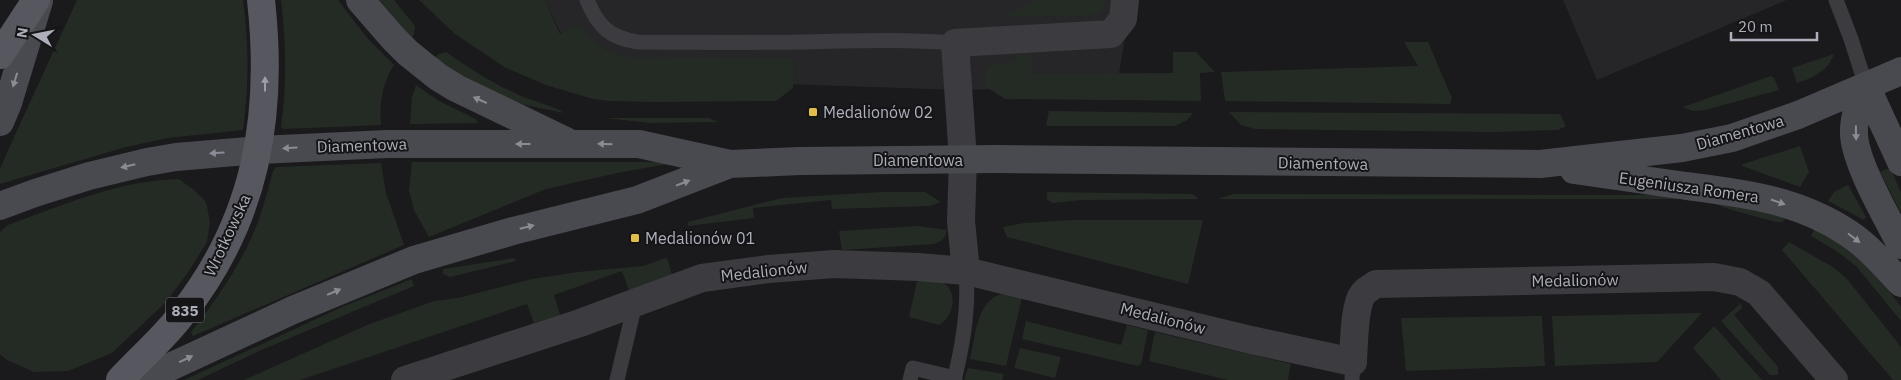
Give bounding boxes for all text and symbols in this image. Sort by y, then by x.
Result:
north arrow [10,10,60,60]
scale bar [1731,10,1817,42]
text: 20 m [1738,17,1773,36]
text: N [12,26,32,39]
one-way arrow [11,73,19,88]
one-way arrow [261,76,269,92]
one-way arrow [473,95,487,103]
place label: Medalionów 02 [823,102,933,122]
marker: Medalionów 02 [807,106,819,118]
street label: Diamentowa [1694,110,1787,154]
one-way arrow [1852,125,1860,141]
street label: Diamentowa [317,133,408,157]
one-way arrow [515,140,531,148]
one-way arrow [597,140,613,148]
one-way arrow [282,145,298,153]
one-way arrow [209,149,225,157]
street label: Diamentowa [873,150,964,170]
street label: Diamentowa [1278,152,1369,174]
one-way arrow [121,162,136,170]
street label: Eugeniusza Romera [1618,167,1761,207]
one-way arrow [675,178,690,186]
street label: Wrotkowska [199,190,255,279]
one-way arrow [1771,198,1786,206]
one-way arrow [519,223,534,231]
place label: Medalionów 01 [645,228,755,248]
marker: Medalionów 01 [629,232,641,244]
one-way arrow [1848,233,1861,243]
street label: Medalionów [720,256,808,286]
street label: Medalionów [1531,269,1619,291]
one-way arrow [327,288,341,296]
road number: 835 [166,298,204,322]
street label: Medalionów [1118,298,1208,338]
one-way arrow [179,355,194,364]

